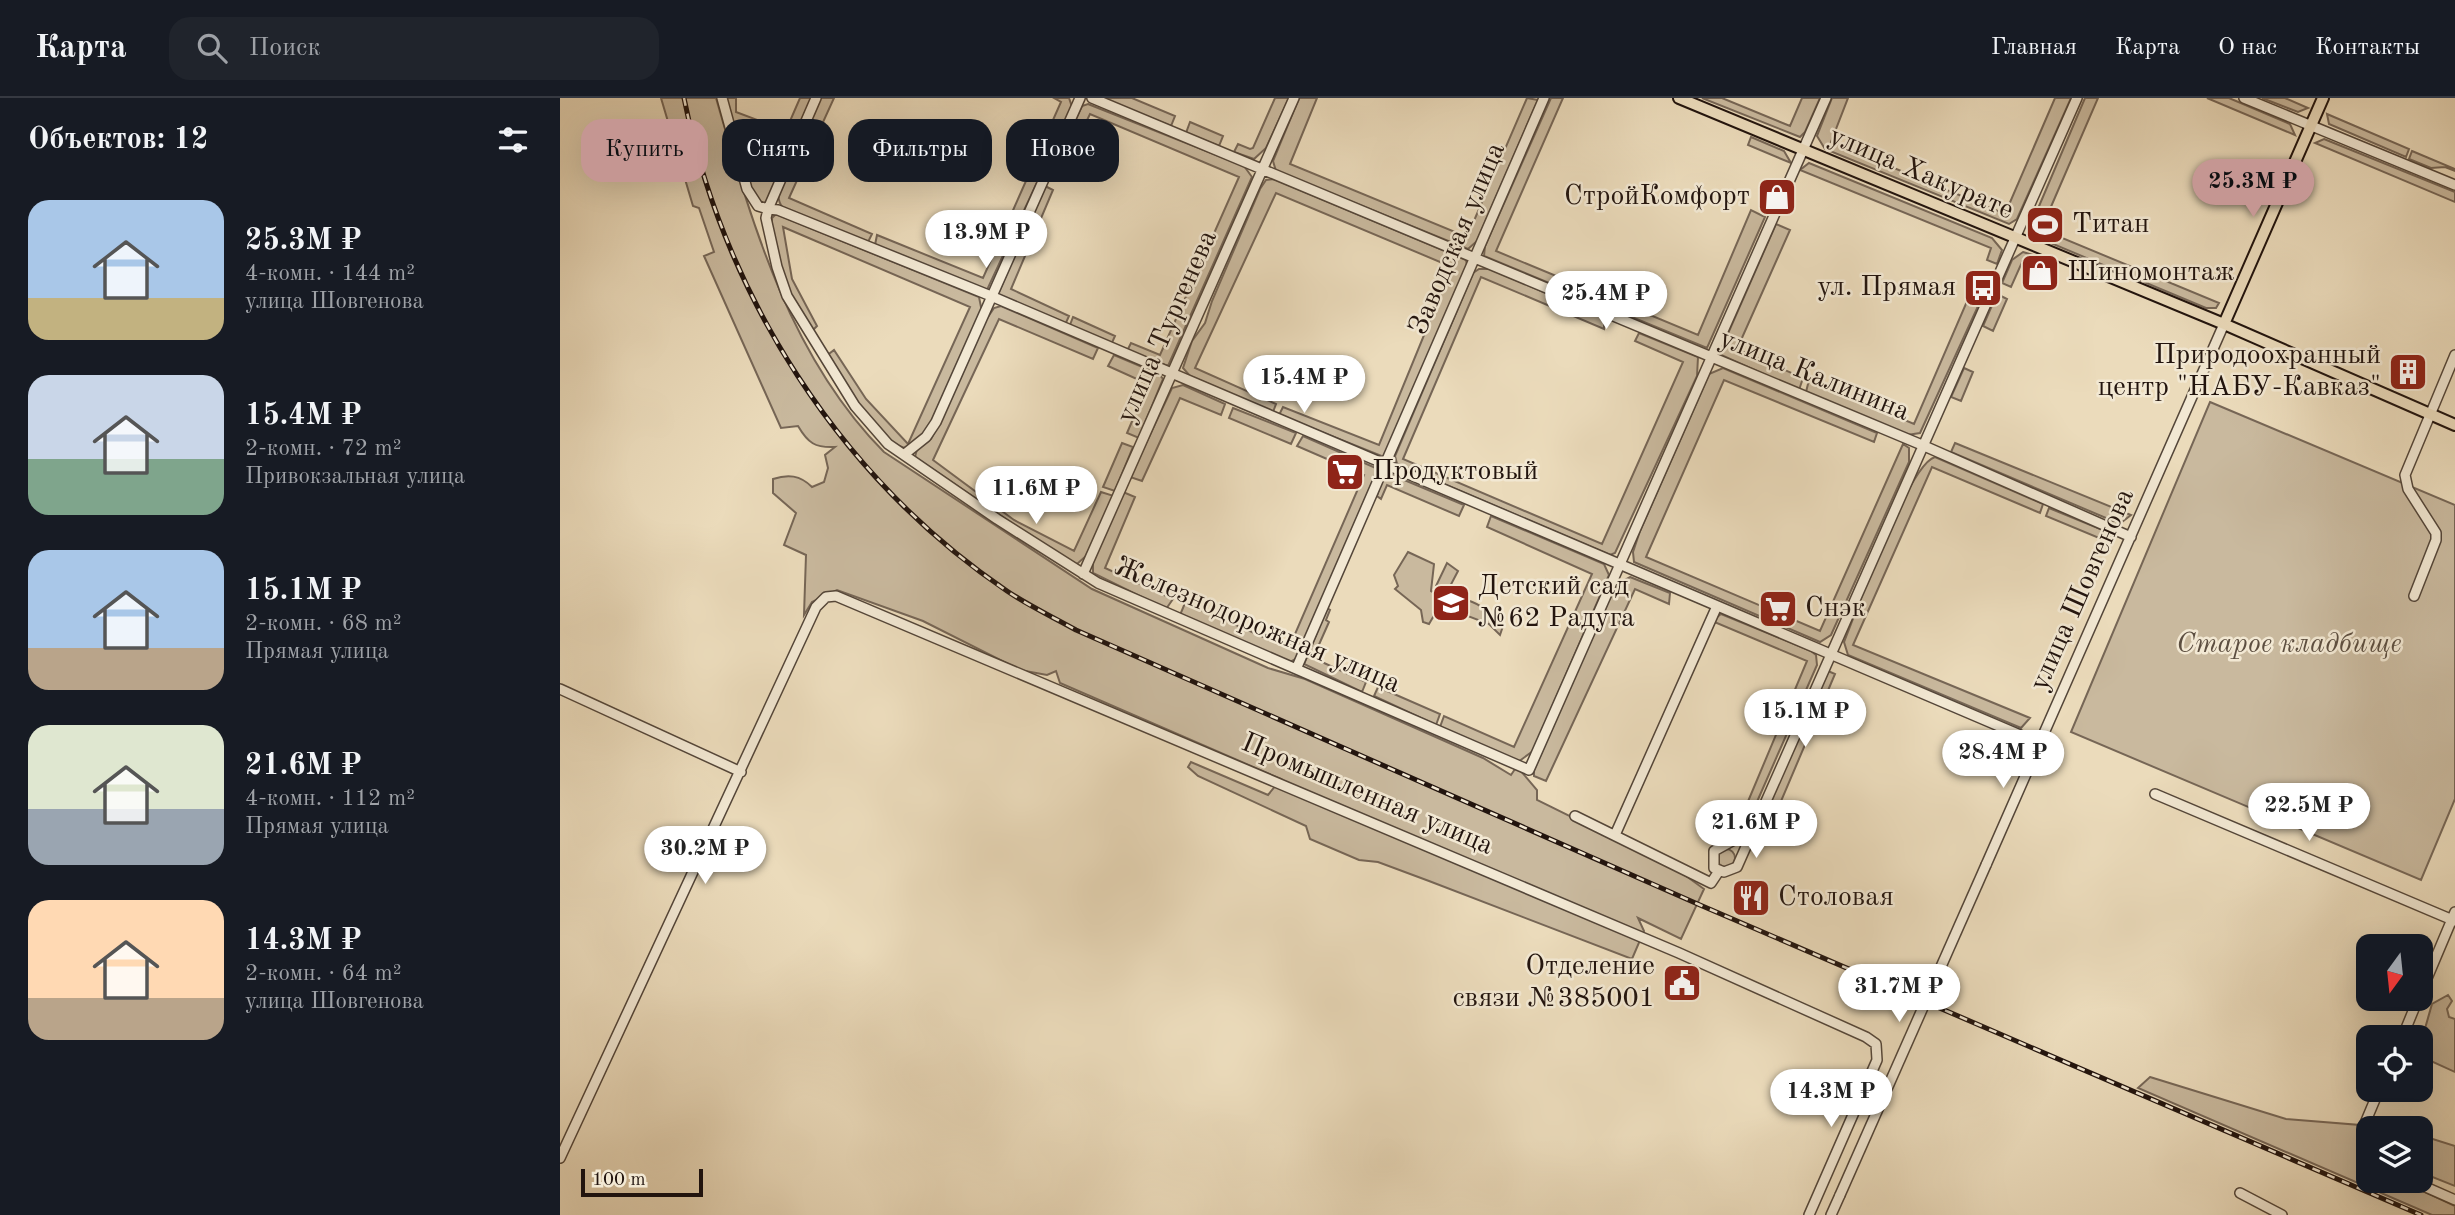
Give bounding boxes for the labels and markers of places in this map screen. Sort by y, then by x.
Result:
pin: 25.3M ₽ [2188,159,2318,219]
shop icon: СтройКомфорт [1756,176,1798,218]
place label: СтройКомфорт [1564,183,1750,211]
sports icon: Титан [2024,204,2066,246]
pin: 13.9M ₽ [921,211,1051,270]
place label: Титан [2072,211,2149,239]
shop icon: Шиномонтаж [2019,252,2061,294]
place label: Шиномонтаж [2067,259,2235,287]
bus stop icon: ул. Прямая [1962,267,2004,309]
pin: 25.4M ₽ [1541,272,1671,331]
place label: ул. Прямая [1817,274,1956,302]
place label: Природоохранный центр "НАБУ-Кавказ" [2098,342,2381,402]
building icon: Природоохранный центр "НАБУ-Кавказ" [2387,351,2429,393]
pin: 15.4M ₽ [1239,356,1369,415]
supermarket icon: Продуктовый [1324,451,1366,493]
place label: Продуктовый [1372,458,1538,486]
pin: 11.6M ₽ [971,466,1101,526]
place label: Детский сад №62 Радуга [1478,573,1635,633]
school or university icon: Детский сад №62 Радуга [1430,582,1472,624]
supermarket icon: Снэк [1757,588,1799,630]
place label: Снэк [1805,595,1866,623]
pin: 15.1M ₽ [1740,690,1870,749]
pin: 28.4M ₽ [1938,730,2068,790]
pin: 22.5M ₽ [2244,784,2374,843]
pin: 21.6M ₽ [1691,800,1821,860]
pin: 30.2M ₽ [640,826,770,886]
restaurant icon: Столовая [1730,877,1772,919]
place label: Столовая [1778,884,1894,912]
place label: Отделение связи №385001 [1452,953,1655,1013]
public building icon: Отделение связи №385001 [1661,962,1703,1004]
pin: 31.7M ₽ [1834,964,1964,1024]
pin: 14.3M ₽ [1766,1070,1896,1129]

